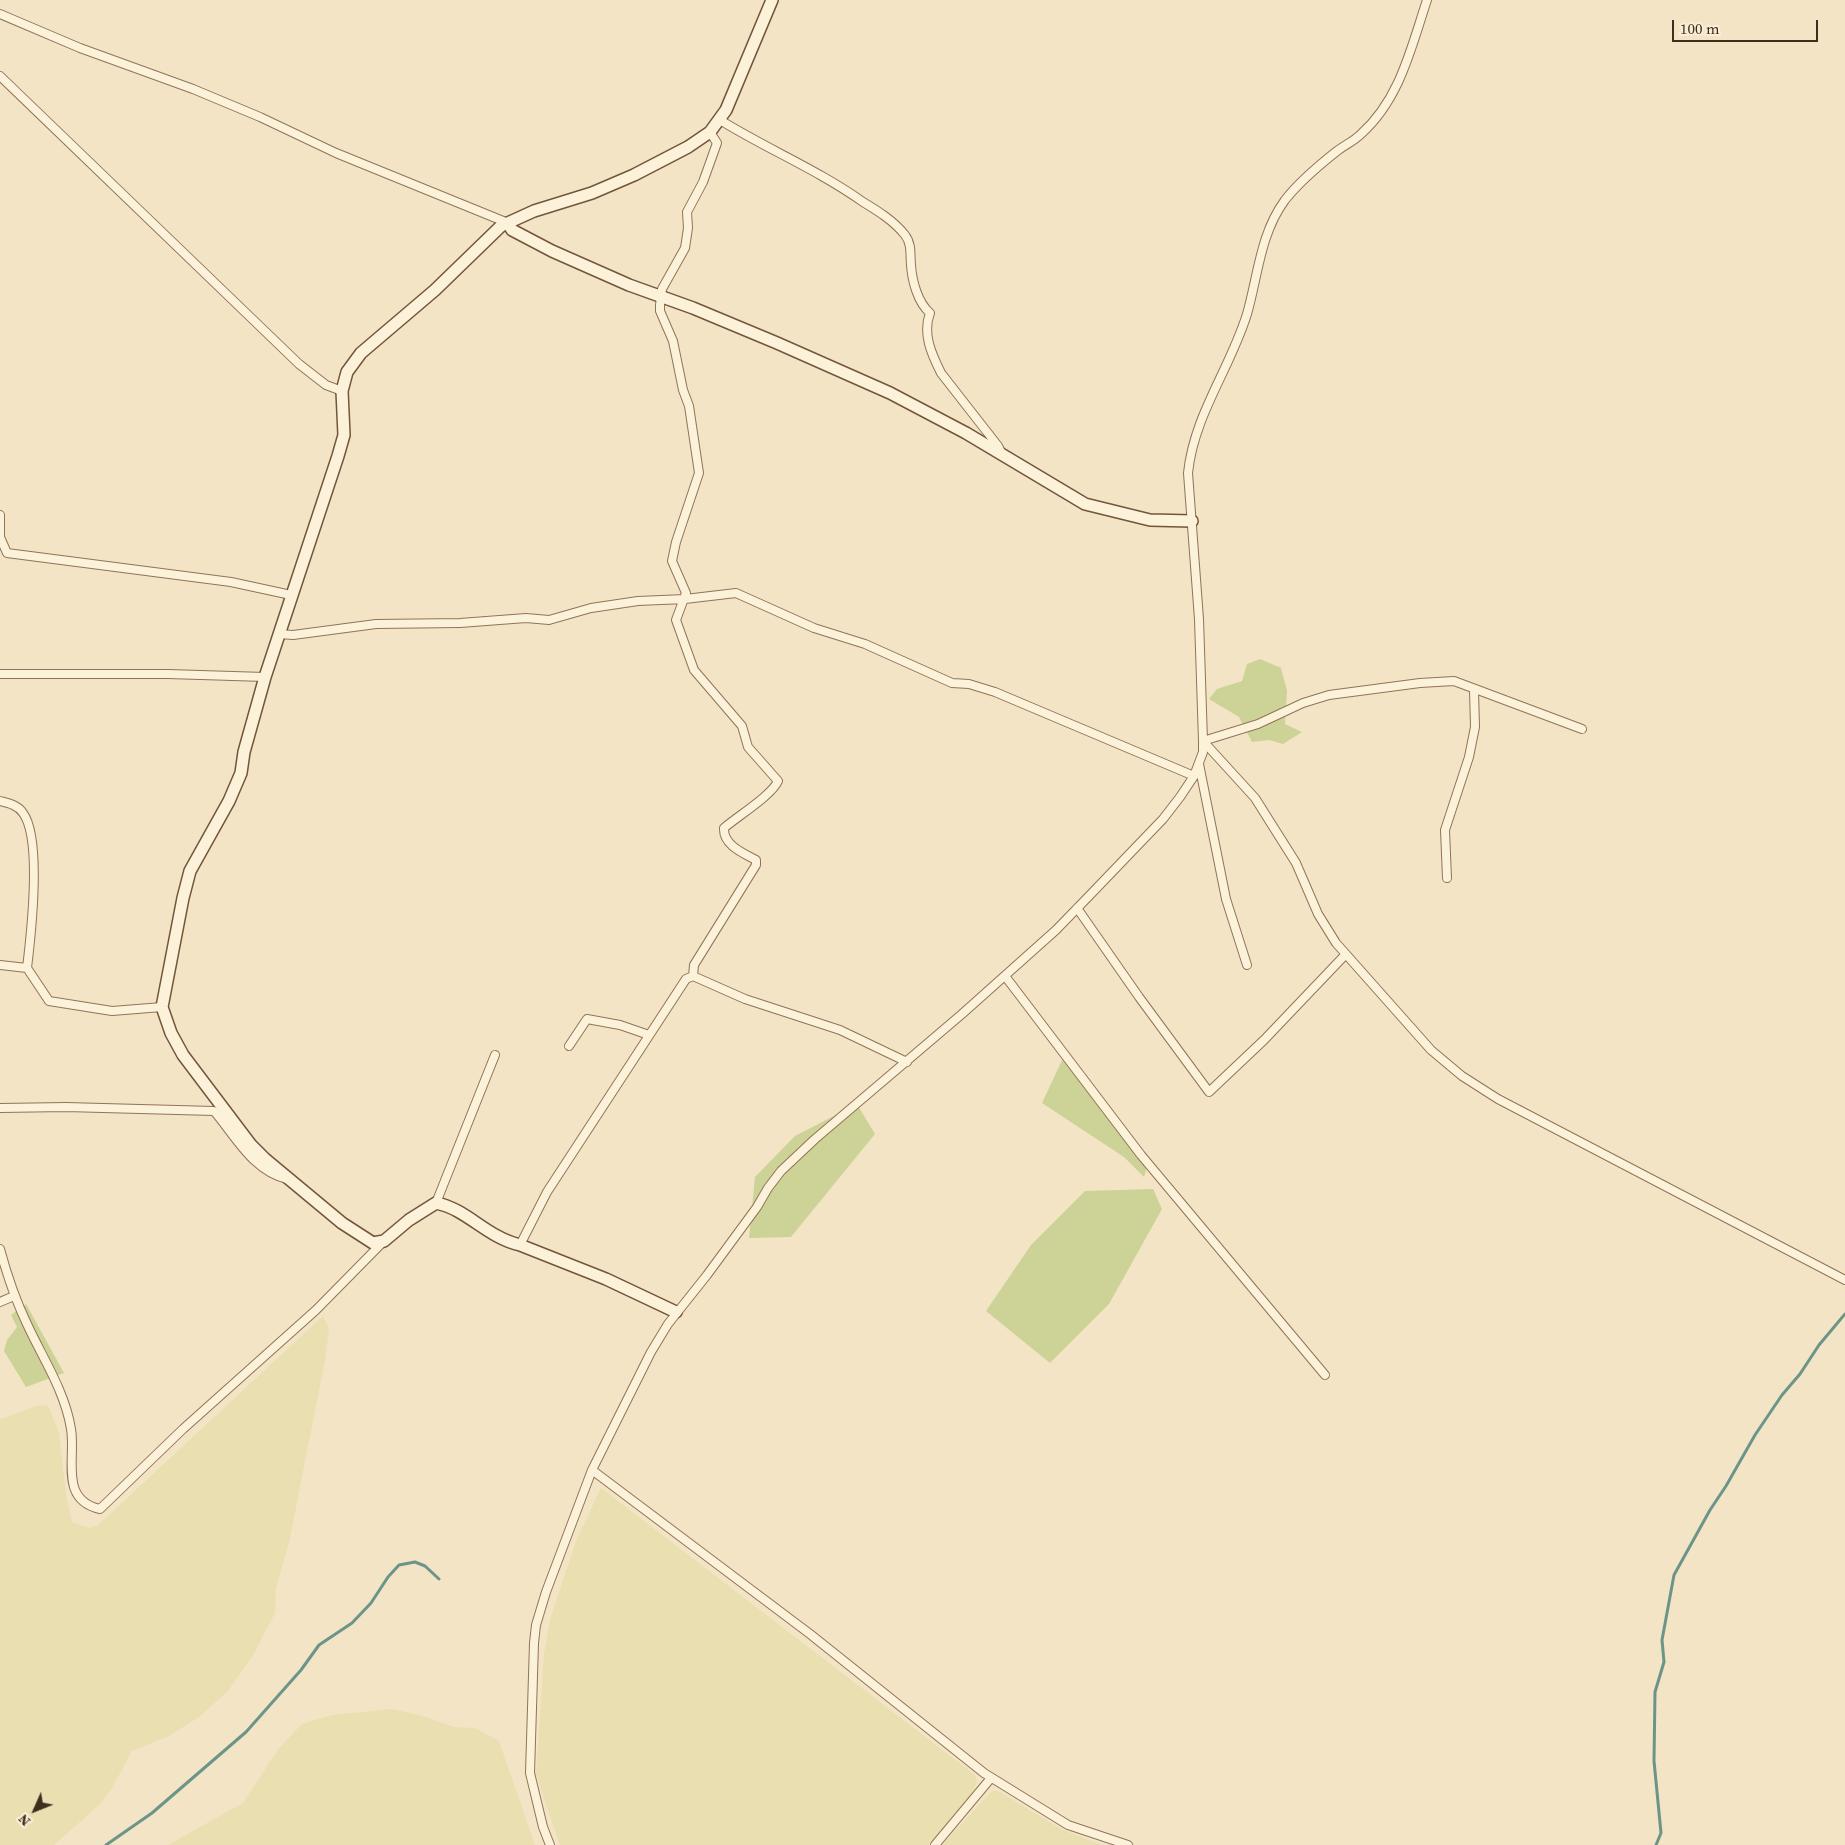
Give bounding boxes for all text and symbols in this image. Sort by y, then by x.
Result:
scale bar [1675,10,1821,42]
text: 100 m [1680,18,1720,39]
north arrow [10,1785,60,1835]
text: N [13,1810,35,1831]

